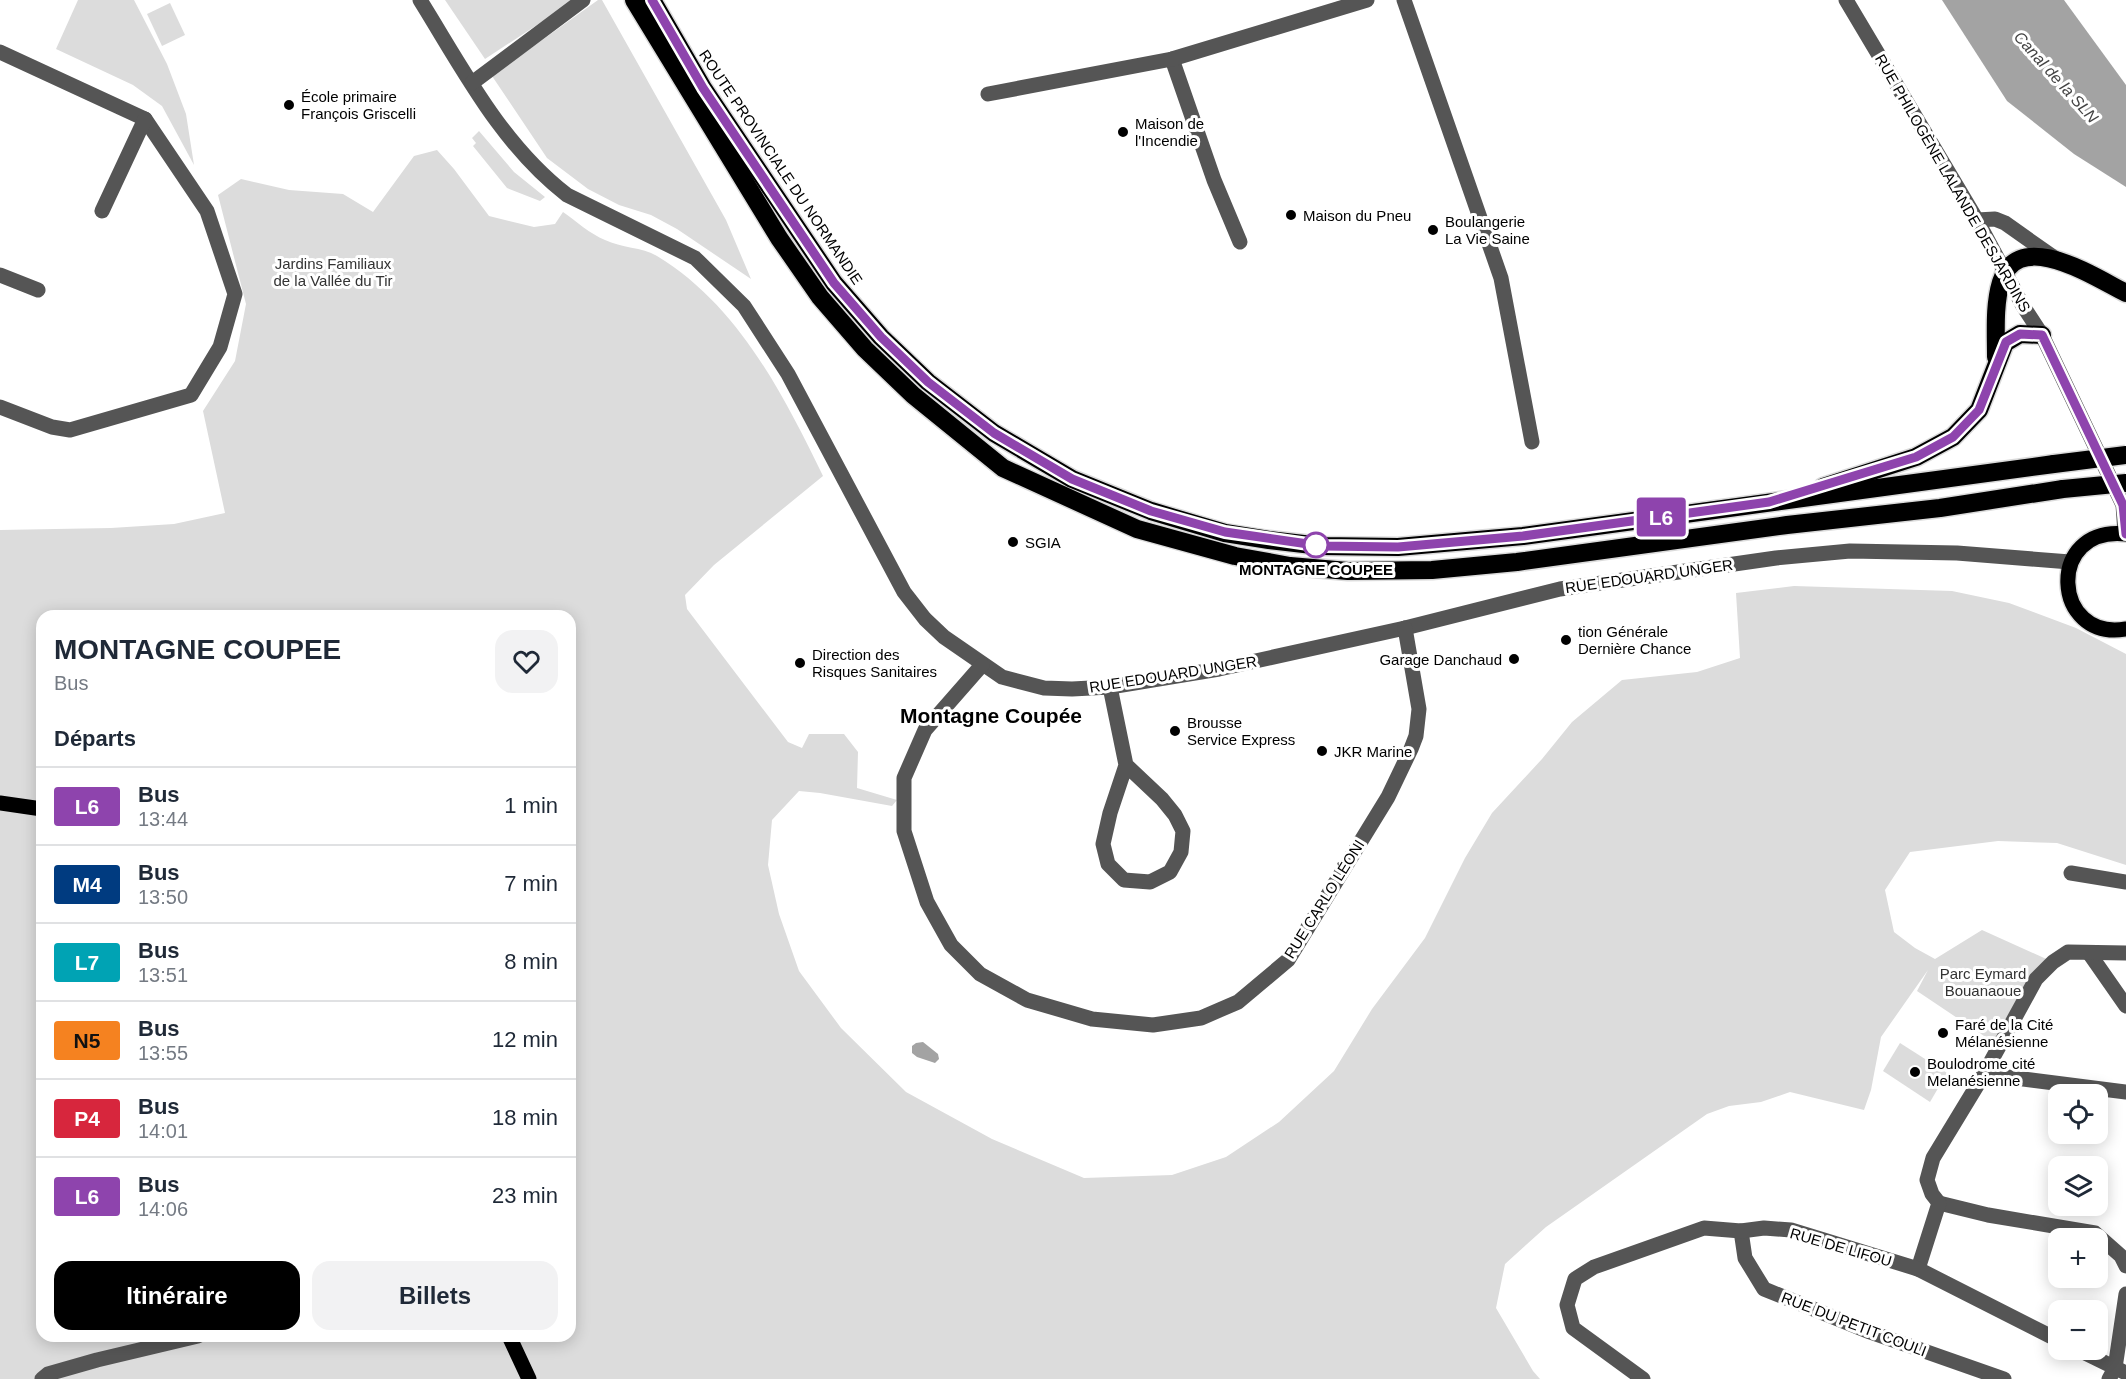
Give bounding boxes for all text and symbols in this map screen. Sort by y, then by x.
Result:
water label: Canal de la SLN [2011,28,2102,126]
street label: ROUTE PROVINCIALE DU NORMANDIE [696,47,866,287]
street label: RUE PHILOGÈNE LALANDE DESJARDINS [1872,51,2034,315]
place label: École primaire François Griscelli [301,88,416,122]
marker: École primaire François Griscelli [282,98,296,112]
place label: Maison de l'Incendie [1135,115,1204,149]
marker: Maison de l'Incendie [1116,125,1130,139]
place label: Maison du Pneu [1303,207,1411,224]
marker: Maison du Pneu [1284,208,1298,222]
place label: Boulangerie La Vie Saine [1445,213,1530,247]
marker: Boulangerie La Vie Saine [1426,223,1440,237]
park label: Jardins Familiaux de la Vallée du Tir [274,255,392,289]
line badge: L6 [1634,498,1688,536]
text: L6 [1649,506,1673,529]
marker: MONTAGNE COUPEE [1303,532,1329,558]
place label: SGIA [1025,534,1061,551]
marker: SGIA [1006,535,1020,549]
street label: RUE EDOUARD UNGER [1564,556,1734,596]
place label: MONTAGNE COUPEE [1239,561,1393,578]
place label: tion Générale Dernière Chance [1578,623,1691,657]
button: heart [495,630,558,693]
marker: tion Générale Dernière Chance [1559,633,1573,647]
text: MONTAGNE COUPEE [54,634,341,665]
place label: Direction des Risques Sanitaires [812,646,937,680]
place label: Garage Danchaud [1379,651,1502,668]
street label: RUE EDOUARD UNGER [1088,652,1258,696]
marker: Garage Danchaud [1507,652,1521,666]
marker: Direction des Risques Sanitaires [793,656,807,670]
text: Bus [54,672,88,694]
district label: Montagne Coupée [900,704,1082,727]
place label: Brousse Service Express [1187,714,1295,748]
marker: Brousse Service Express [1168,724,1182,738]
text: Départs [54,726,136,751]
place label: JKR Marine [1334,743,1412,760]
marker: JKR Marine [1315,744,1329,758]
text: Bus [138,782,180,807]
text: 1 min [504,793,558,818]
text: L6 [75,795,99,818]
text: 13:44 [138,808,188,830]
street label: RUE CARLO LÉONI [1281,837,1367,961]
text: Bus [138,860,180,885]
text: 7 min [504,871,558,896]
text: M4 [72,873,102,896]
text: 13:50 [138,886,188,908]
text: Bus [138,938,180,963]
text: 8 min [504,949,558,974]
text: L7 [75,951,99,974]
text: 13:51 [138,964,188,986]
park label: Parc Eymard Bouanaoue [1940,965,2026,999]
text: Bus [138,1016,180,1041]
place label: Faré de la Cité Mélanésienne [1955,1016,2053,1050]
marker: Faré de la Cité Mélanésienne [1936,1026,1950,1040]
text: 12 min [492,1027,558,1052]
text: N5 [74,1029,100,1052]
text: 13:55 [138,1042,188,1064]
place label: Boulodrome cité Melanésienne [1927,1055,2035,1089]
marker: Boulodrome cité Melanésienne [1908,1065,1922,1079]
map controls [2048,1084,2108,1360]
button: locate [2048,1084,2108,1144]
text: Bus [138,1094,180,1119]
text: 18 min [492,1105,558,1130]
text: P4 [74,1107,100,1130]
text: 14:01 [138,1120,188,1142]
button: layers [2048,1156,2108,1216]
text: Bus [138,1172,180,1197]
text: 23 min [492,1183,558,1208]
text: L6 [75,1185,99,1208]
text: 14:06 [138,1198,188,1220]
street label: RUE DE LIFOU [1788,1224,1894,1270]
button: + [2048,1228,2108,1288]
button: Itinéraire [54,1261,300,1330]
button: Billets [312,1261,558,1330]
street label: RUE DU PETIT COULI [1779,1288,1929,1360]
button: − [2048,1300,2108,1360]

